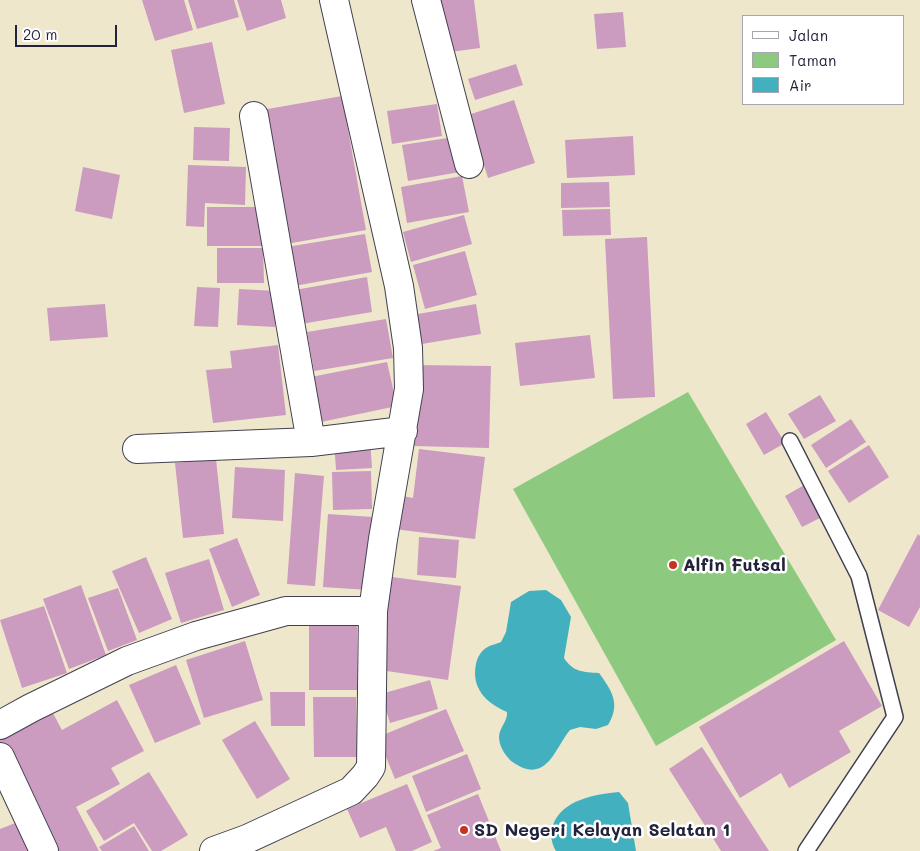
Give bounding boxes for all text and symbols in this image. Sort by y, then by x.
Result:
scale bar [18,15,120,47]
legend [742,15,905,105]
text: 20 m [23,24,57,44]
text: Jalan [789,25,828,45]
text: Taman [789,50,836,70]
text: Air [789,75,812,95]
place label: Alfin Futsal [683,554,786,576]
marker: Alfin Futsal [667,559,679,571]
place label: SD Negeri Kelayan Selatan 1 [474,819,730,841]
marker: SD Negeri Kelayan Selatan 1 [458,824,470,836]

